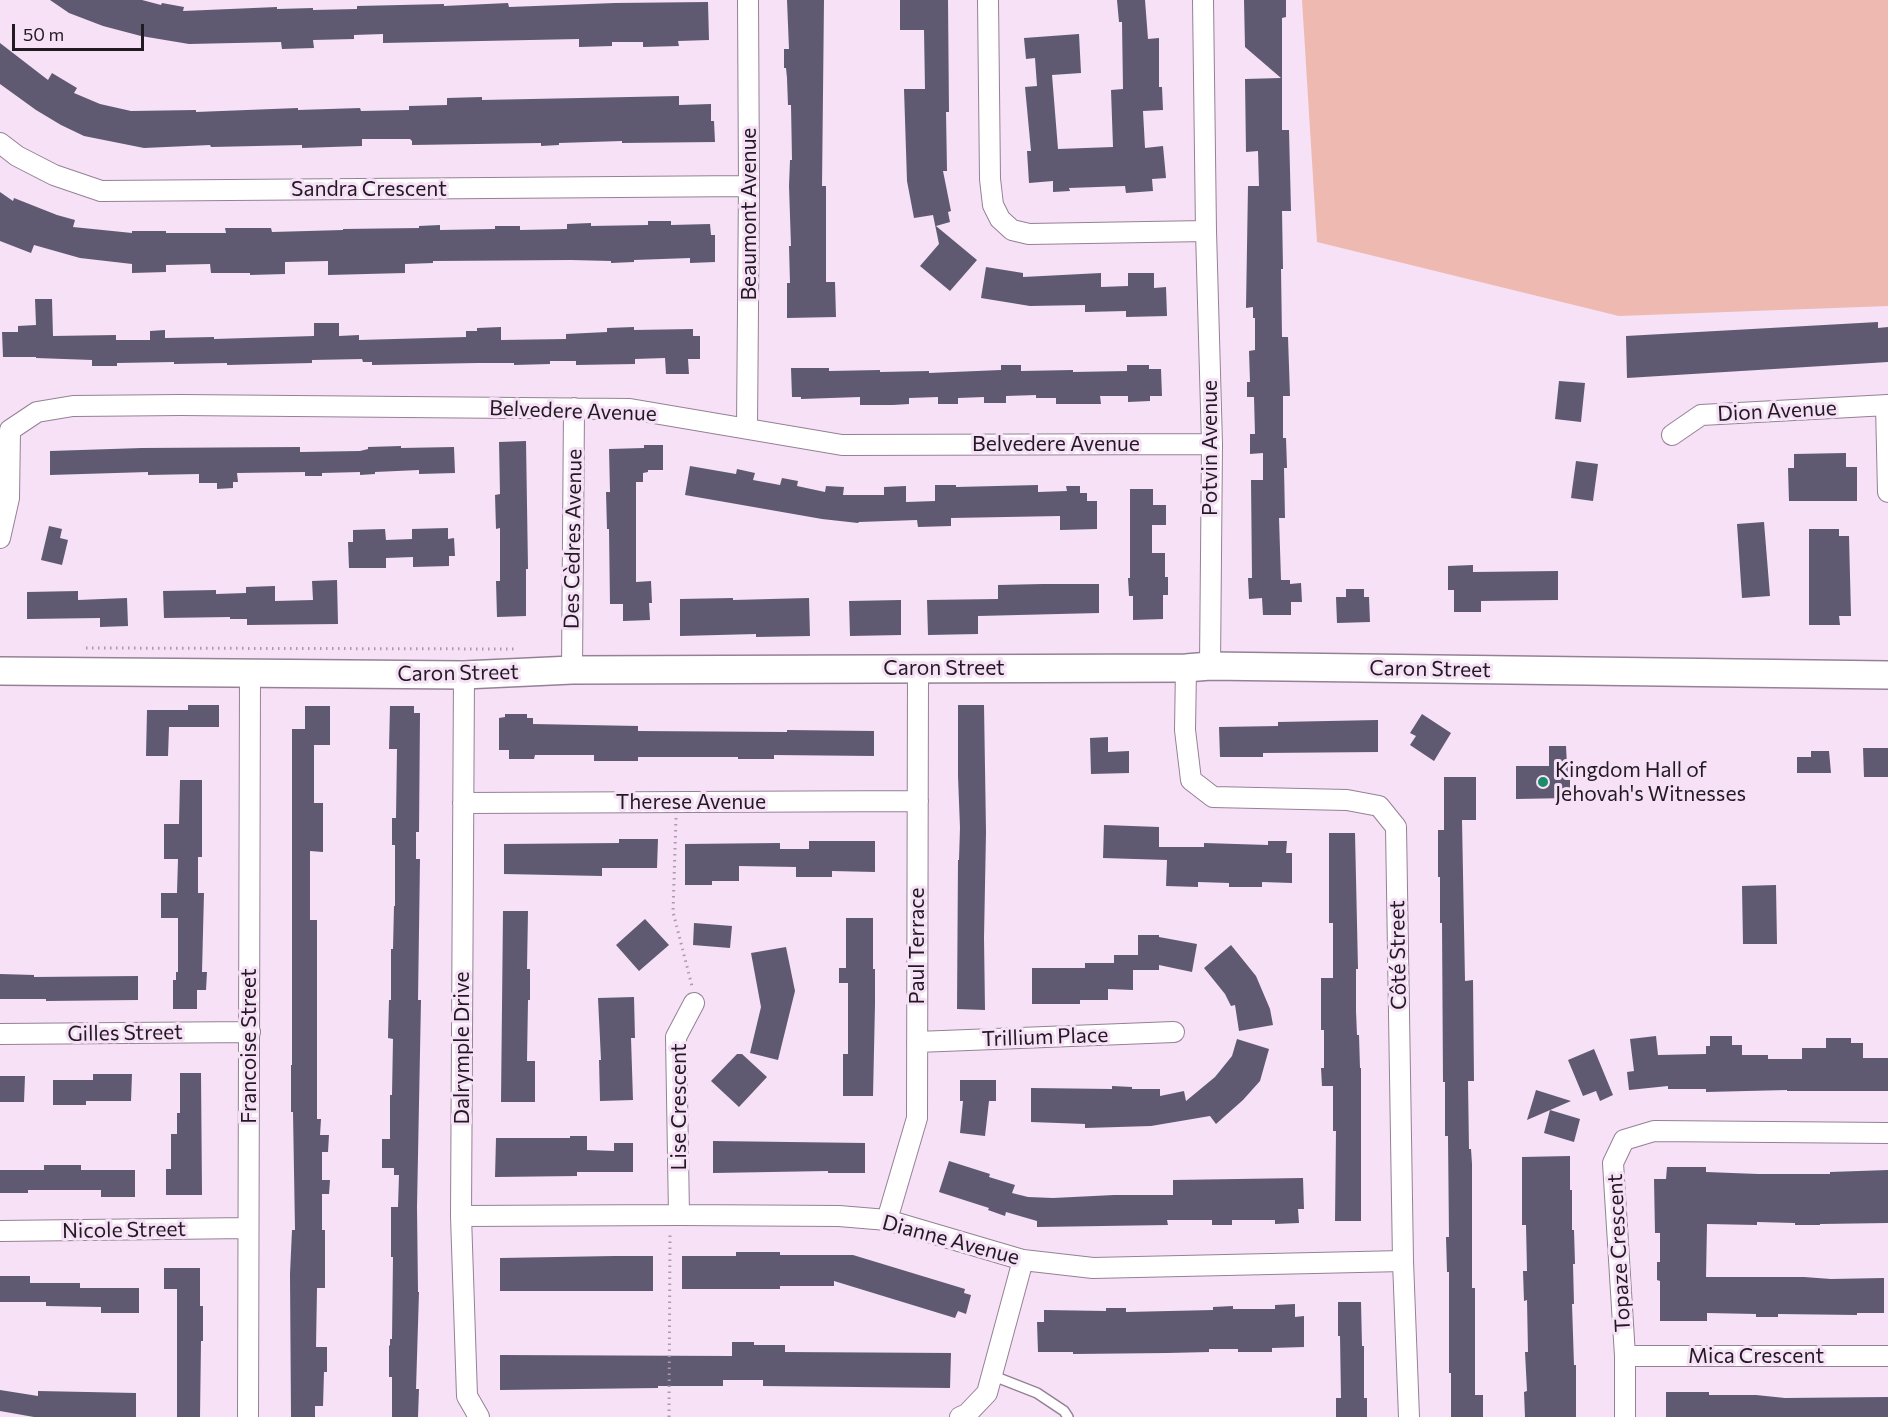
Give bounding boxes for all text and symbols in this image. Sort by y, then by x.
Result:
scale bar [15,12,147,50]
text: 50 m [23,23,64,45]
street label: Beaumont Avenue [736,128,762,300]
street label: Sandra Crescent [291,176,447,202]
street label: Potvin Avenue [1197,380,1223,516]
street label: Belvedere Avenue [489,395,657,427]
street label: Dion Avenue [1717,395,1837,427]
street label: Belvedere Avenue [972,431,1140,457]
street label: Des Cèdres Avenue [559,449,587,629]
street label: Caron Street [883,655,1005,681]
street label: Caron Street [1369,655,1491,683]
street label: Caron Street [397,659,519,687]
place label: Kingdom Hall of Jehovah's Witnesses [1555,757,1746,807]
marker: Kingdom Hall of Jehovah's Witnesses [1536,775,1550,789]
street label: Therese Avenue [616,789,766,815]
street label: Paul Terrace [904,887,930,1005]
street label: Côté Street [1384,900,1412,1010]
street label: Francoise Street [236,968,262,1124]
street label: Dalrymple Drive [449,972,475,1124]
street label: Gilles Street [67,1019,183,1047]
street label: Trillium Place [981,1022,1109,1052]
street label: Lise Crescent [666,1043,692,1171]
street label: Topaze Crescent [1602,1173,1636,1333]
street label: Dianne Avenue [880,1210,1022,1270]
street label: Nicole Street [62,1216,186,1244]
street label: Mica Crescent [1688,1343,1824,1369]

